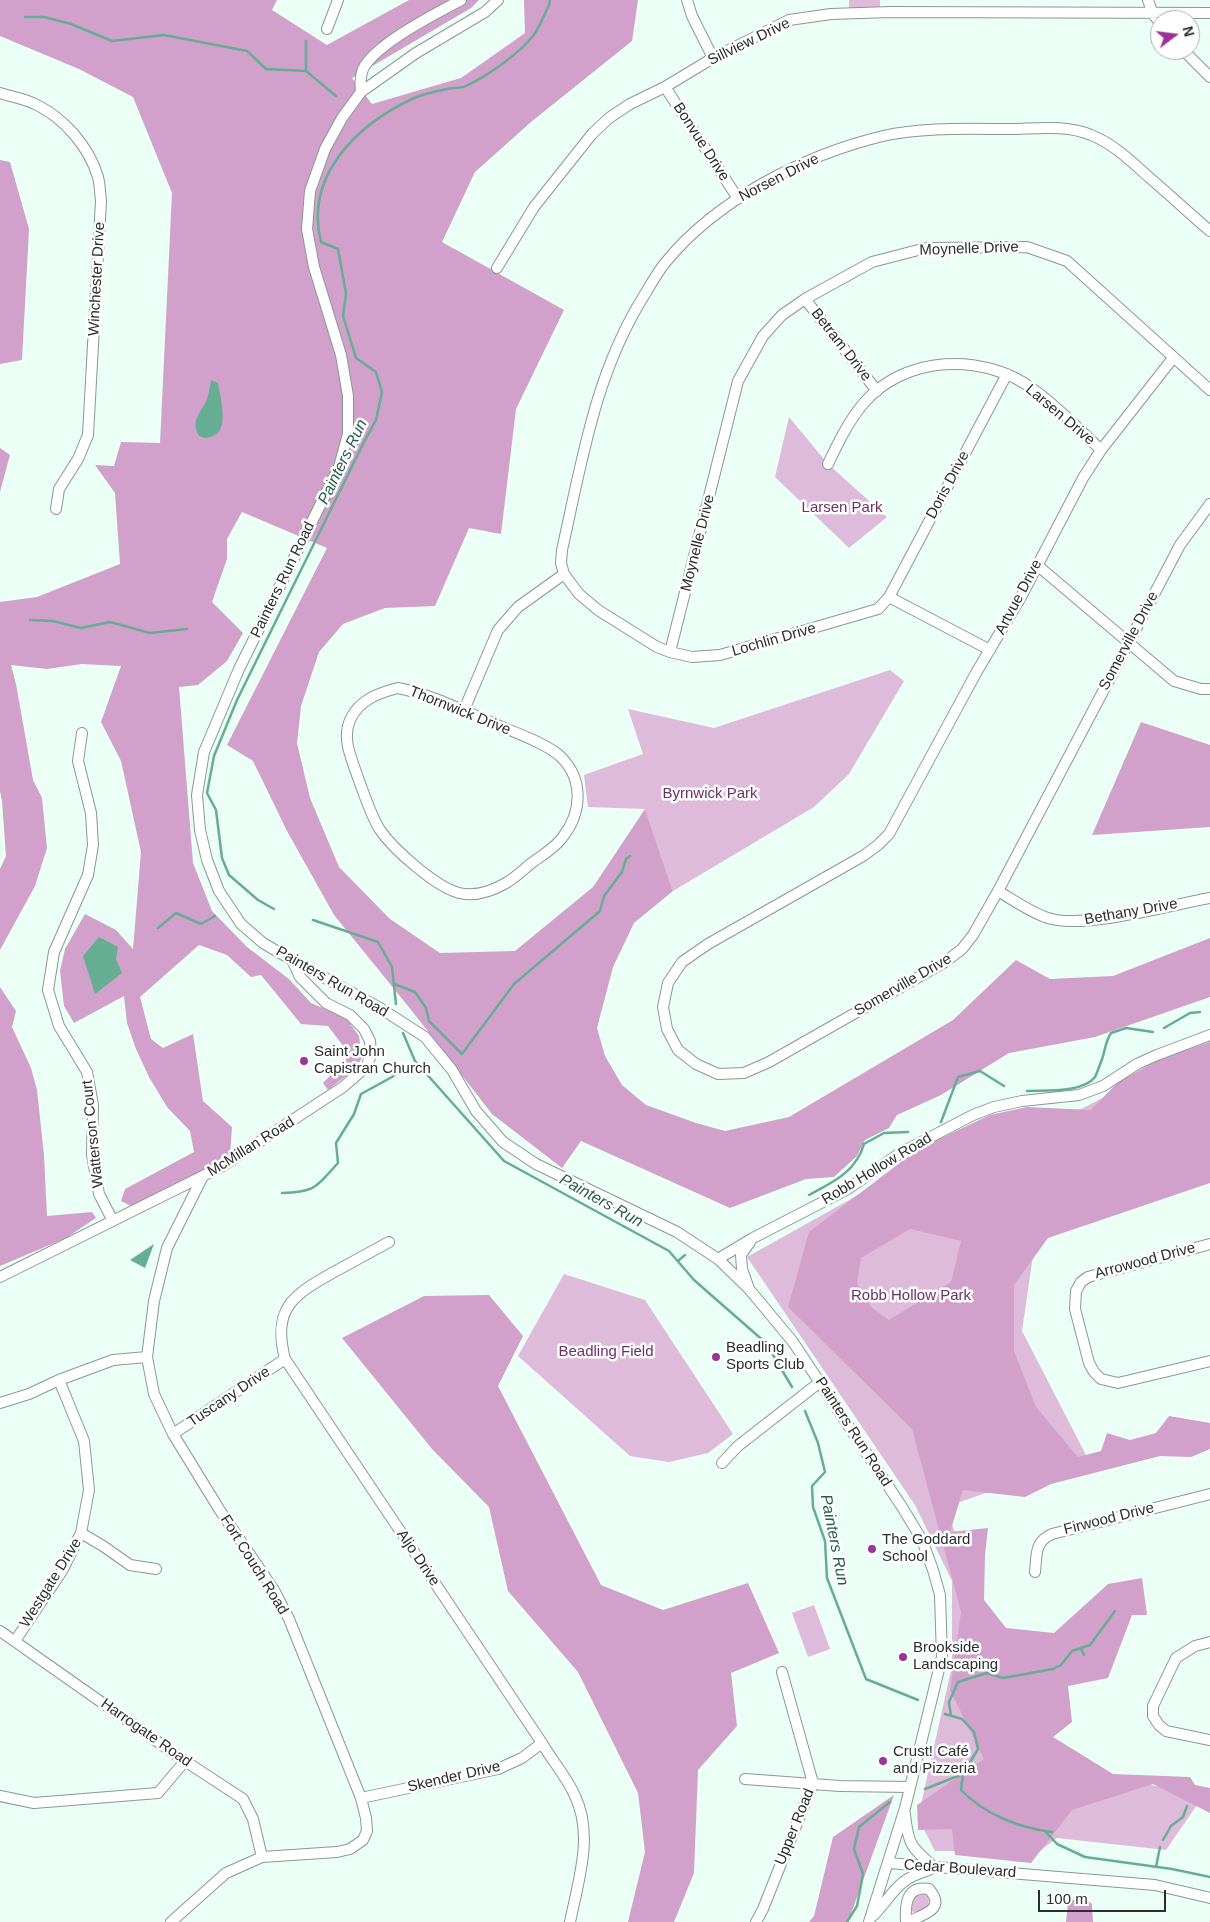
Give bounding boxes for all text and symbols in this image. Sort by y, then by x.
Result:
north arrow [1150,10,1200,60]
street label: Sillview Drive [705,14,793,70]
text: N [1179,24,1198,38]
street label: Bonvue Drive [669,99,733,185]
street label: Norsen Drive [736,150,822,206]
street label: Winchester Drive [85,222,109,336]
street label: Moynelle Drive [919,238,1019,260]
street label: Betram Drive [807,305,875,385]
street label: Larsen Drive [1022,381,1098,449]
water label: Painters Run [314,416,372,508]
street label: Doris Drive [923,448,973,522]
street label: Moynelle Drive [677,493,719,593]
park label: Larsen Park [802,499,882,517]
street label: Painters Run Road [247,519,319,641]
street label: Artvue Drive [992,556,1046,638]
street label: Somerville Drive [1095,589,1163,693]
street label: Lochlin Drive [730,619,818,661]
street label: Thornwick Drive [407,683,513,739]
park label: Byrnwick Park [662,785,758,803]
street label: Bethany Drive [1083,895,1179,929]
street label: Painters Run Road [273,943,391,1021]
street label: Somerville Drive [851,950,955,1020]
place label: Saint John Capistran Church [314,1043,431,1078]
marker: Saint John Capistran Church [298,1055,310,1067]
street label: Watterson Court [78,1079,108,1189]
street label: McMillan Road [204,1113,298,1181]
street label: Robb Hollow Road [819,1129,935,1209]
water label: Painters Run [556,1170,646,1232]
street label: Arrowood Drive [1093,1239,1197,1283]
park label: Robb Hollow Park [851,1287,971,1305]
place label: Beadling Sports Club [726,1339,804,1374]
park label: Beadling Field [558,1343,654,1361]
marker: Beadling Sports Club [710,1351,722,1363]
street label: Tuscany Drive [184,1363,274,1431]
street label: Painters Run Road [811,1374,895,1490]
water label: Painters Run [816,1493,852,1587]
street label: Firwood Drive [1062,1499,1156,1539]
street label: Fort Couch Road [216,1512,292,1618]
street label: Aljo Drive [393,1526,443,1590]
place label: The Goddard School [882,1531,970,1566]
street label: Westgate Drive [16,1535,86,1631]
marker: The Goddard School [866,1543,878,1555]
place label: Brookside Landscaping [913,1639,998,1674]
marker: Brookside Landscaping [897,1651,909,1663]
street label: Harrogate Road [97,1695,195,1771]
place label: Crust! Café and Pizzeria [893,1743,976,1778]
marker: Crust! Café and Pizzeria [877,1755,889,1767]
street label: Skender Drive [406,1758,502,1796]
street label: Upper Road [772,1786,818,1868]
street label: Cedar Boulevard [903,1856,1017,1882]
scale bar [1040,1880,1168,1912]
text: 100 m [1046,1890,1088,1907]

